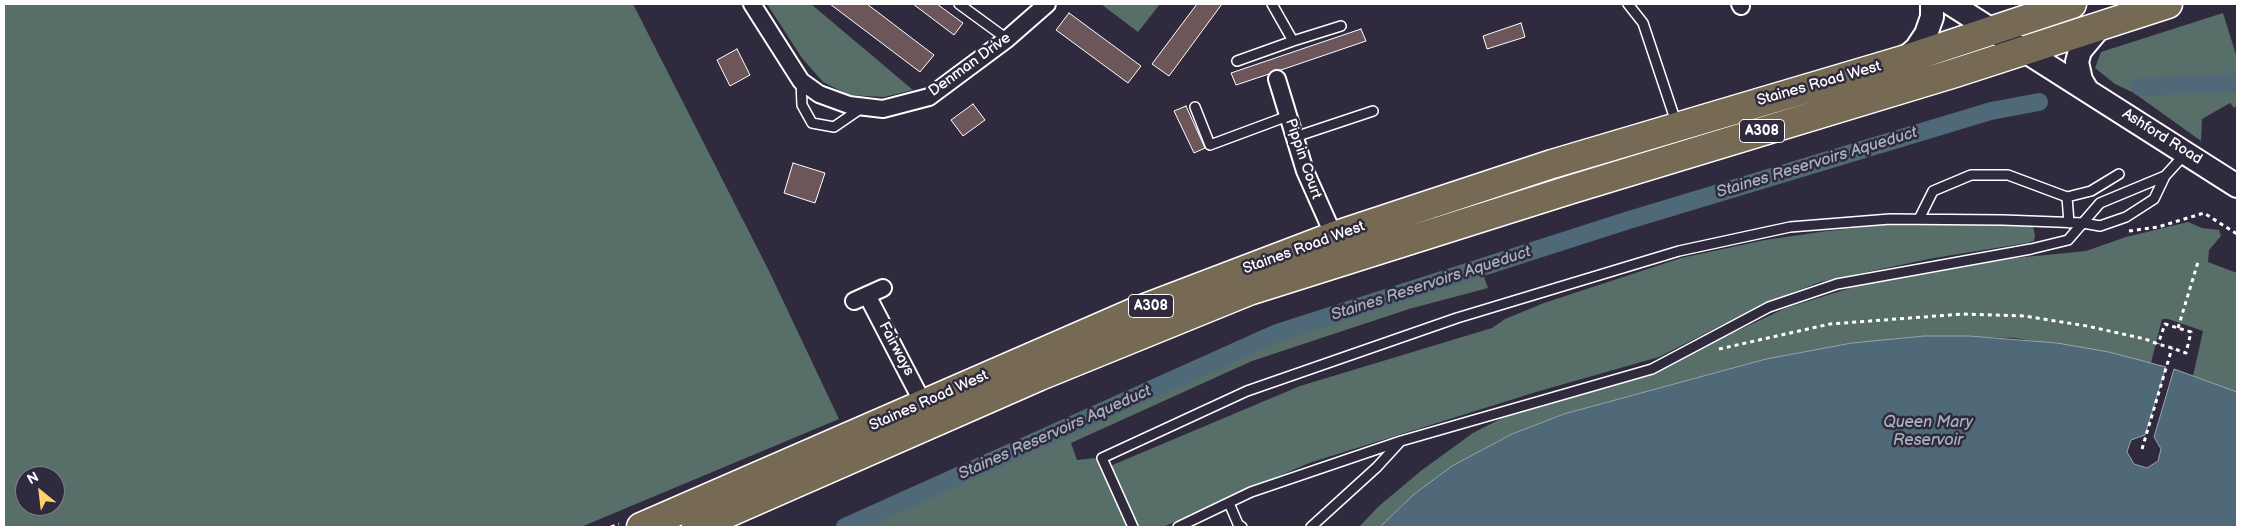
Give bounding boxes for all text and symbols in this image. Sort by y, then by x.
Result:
street label: Denman Drive [926,29,1014,101]
street label: Staines Road West [1755,58,1883,110]
street label: Ashford Road [2119,105,2205,169]
street label: Pippin Court [1281,116,1325,202]
road number: A308 [1740,120,1784,142]
water label: Staines Reservoirs Aqueduct [1714,123,1920,203]
street label: Staines Road West [1241,218,1367,278]
water label: Staines Reservoirs Aqueduct [1329,243,1533,325]
road number: A308 [1128,294,1174,318]
street label: Fairways [874,319,918,379]
street label: Staines Road West [867,367,991,435]
water label: Staines Reservoirs Aqueduct [956,382,1154,484]
water label: Queen Mary Reservoir [1883,413,1973,451]
north arrow [15,466,65,516]
text: N [24,468,42,488]

